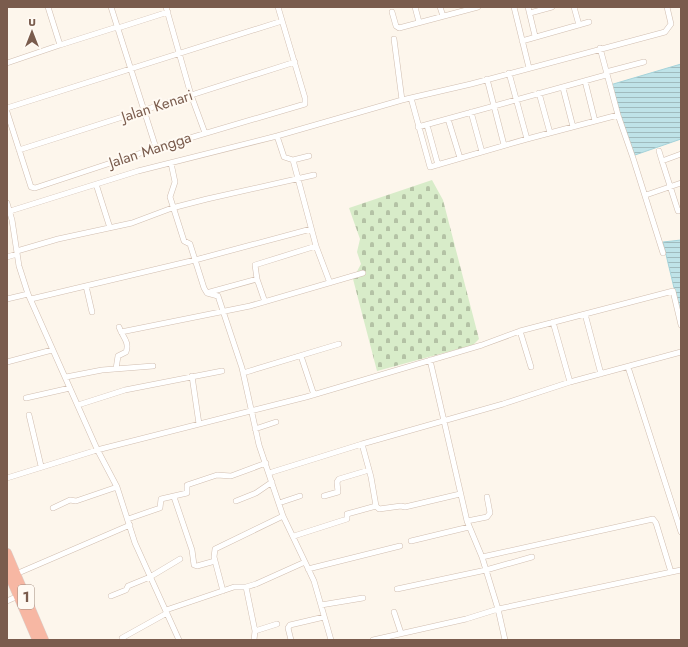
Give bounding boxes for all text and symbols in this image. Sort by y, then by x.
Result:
north arrow [12,12,52,52]
text: U [28,14,36,30]
street label: Jalan Kenari [117,84,195,128]
street label: Jalan Mangga [104,126,194,174]
road number: 1 [18,585,34,609]

